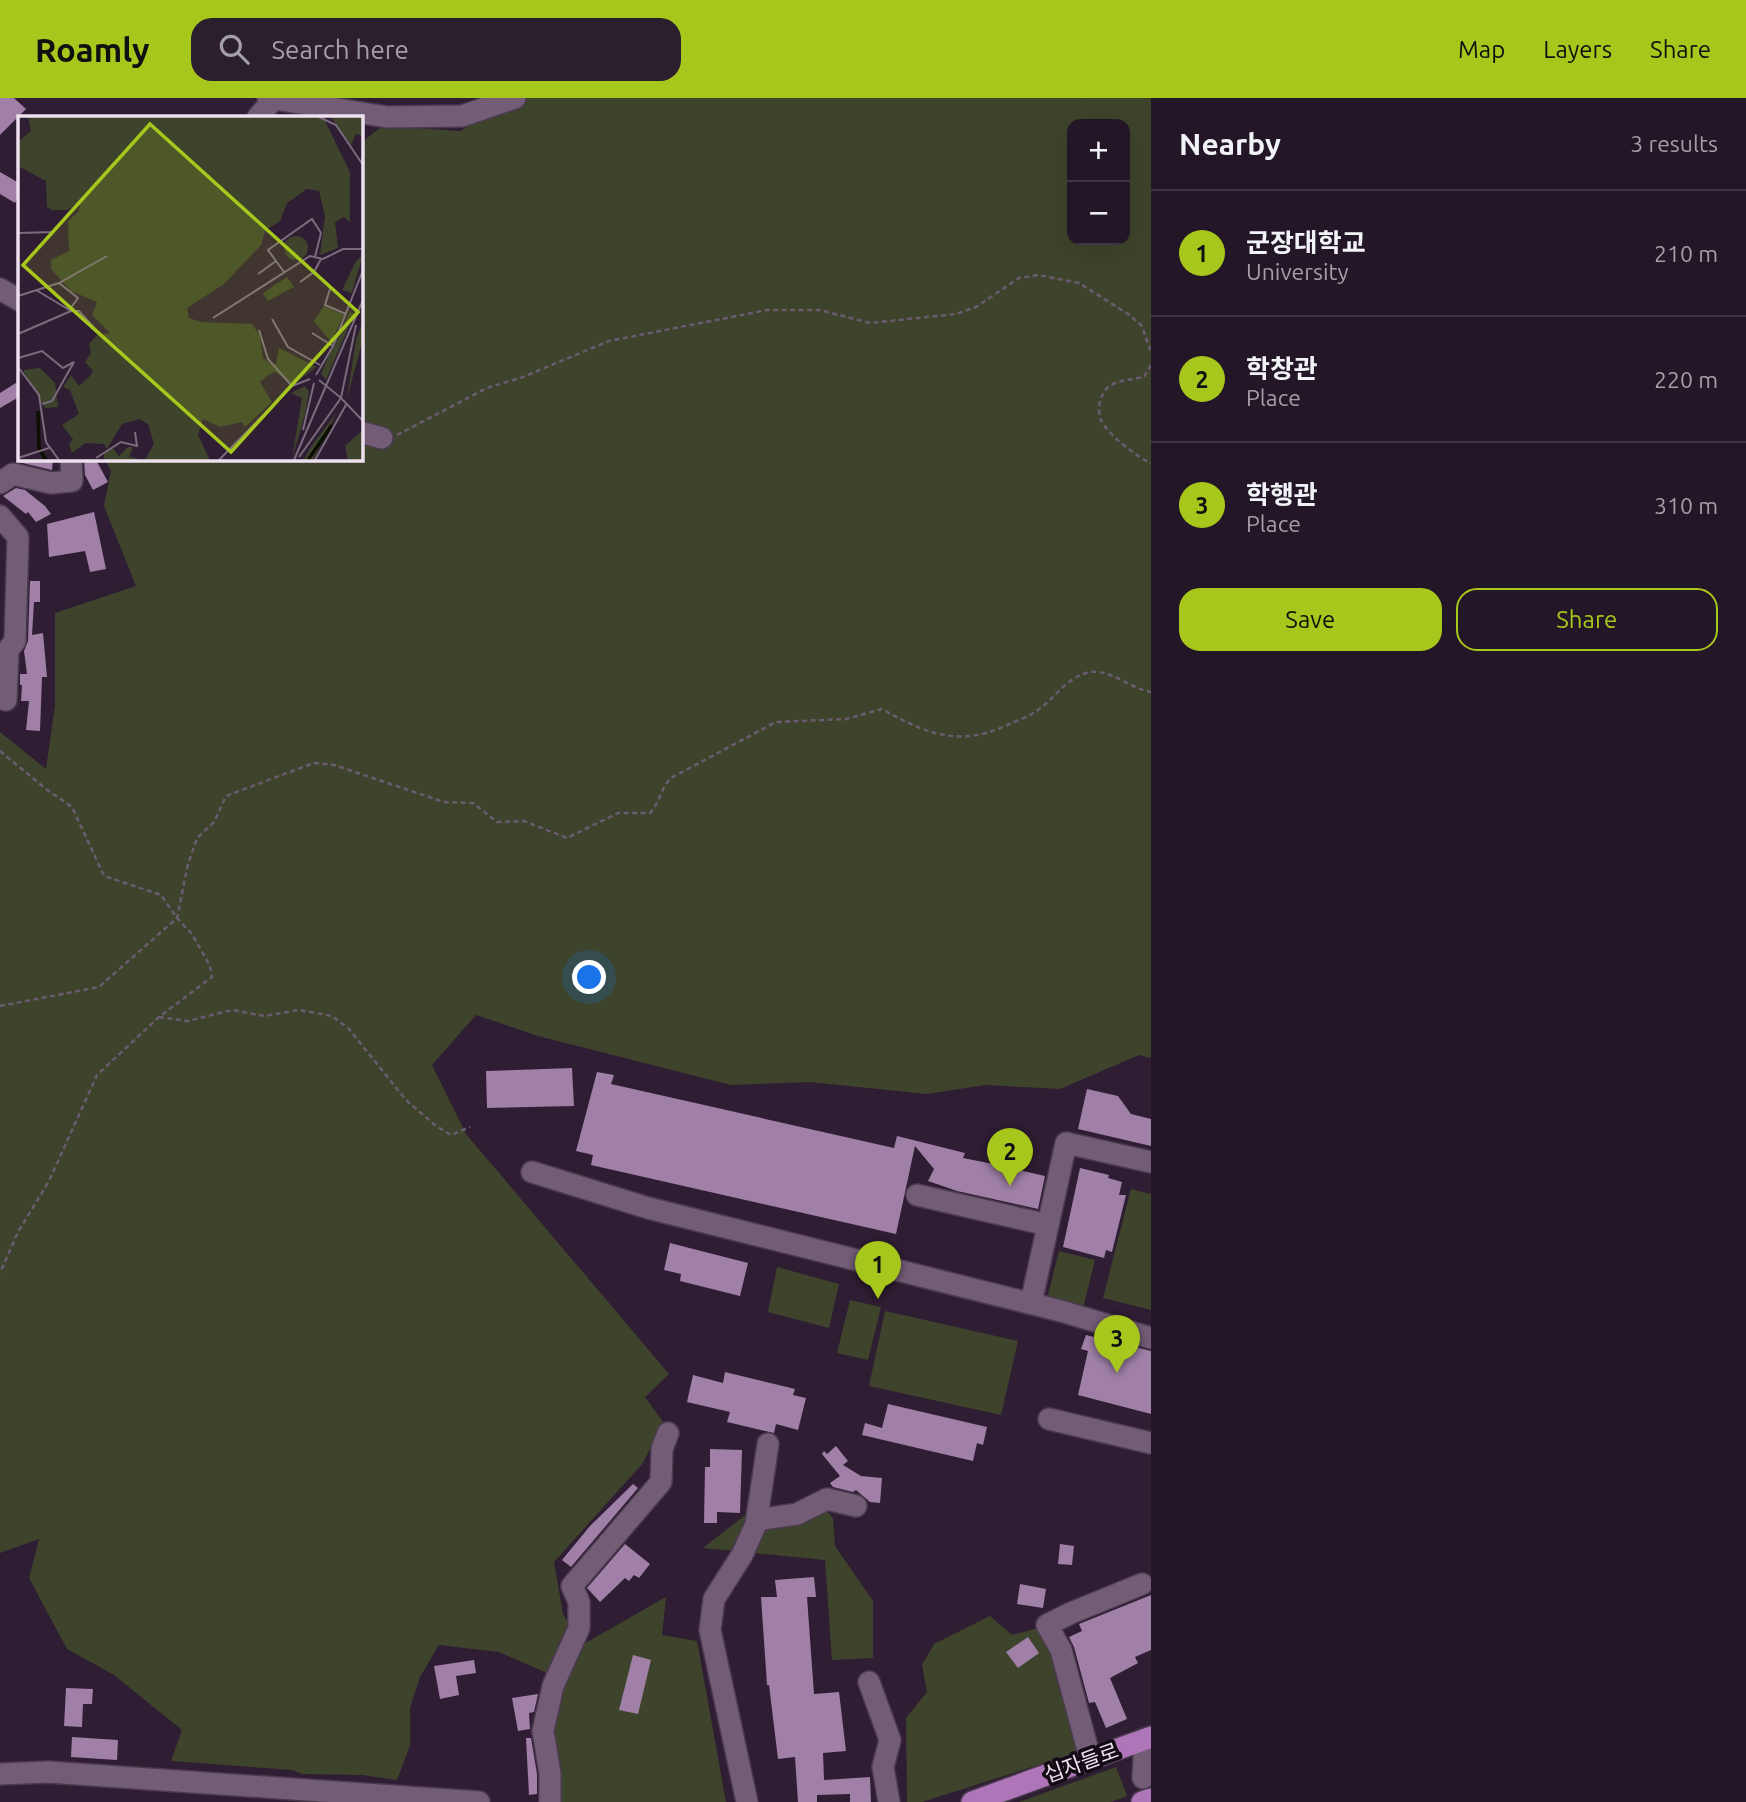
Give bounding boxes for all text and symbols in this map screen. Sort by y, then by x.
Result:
search box [191,18,681,81]
icon: search [215,30,253,68]
text: Roamly [35,31,149,68]
text: Search here [271,35,409,64]
text: Map [1458,36,1505,63]
text: Layers [1543,36,1612,63]
text: Share [1650,36,1711,63]
inset map [18,116,362,460]
map controls [1067,119,1130,245]
button: + [1067,119,1130,182]
text: Nearby [1179,127,1281,161]
text: 3 results [1630,131,1718,156]
button: − [1067,182,1130,245]
text: 군장대학교 [1246,228,1366,257]
text: 1 [1196,241,1208,266]
text: 210 m [1654,241,1718,266]
text: University [1246,259,1349,284]
text: 학창관 [1246,354,1318,383]
text: 2 [1196,367,1208,392]
text: 220 m [1654,367,1718,392]
text: Place [1246,385,1301,410]
text: 학행관 [1246,480,1318,509]
text: 3 [1196,493,1208,518]
text: 310 m [1654,493,1718,518]
text: Place [1246,511,1301,536]
button: Save [1179,588,1442,651]
button: Share [1456,588,1718,651]
your location [572,960,606,994]
pin: 2 [987,1128,1033,1186]
pin: 1 [855,1241,901,1299]
pin: 3 [1094,1315,1140,1373]
street label: 십자들로 [1041,1738,1121,1786]

